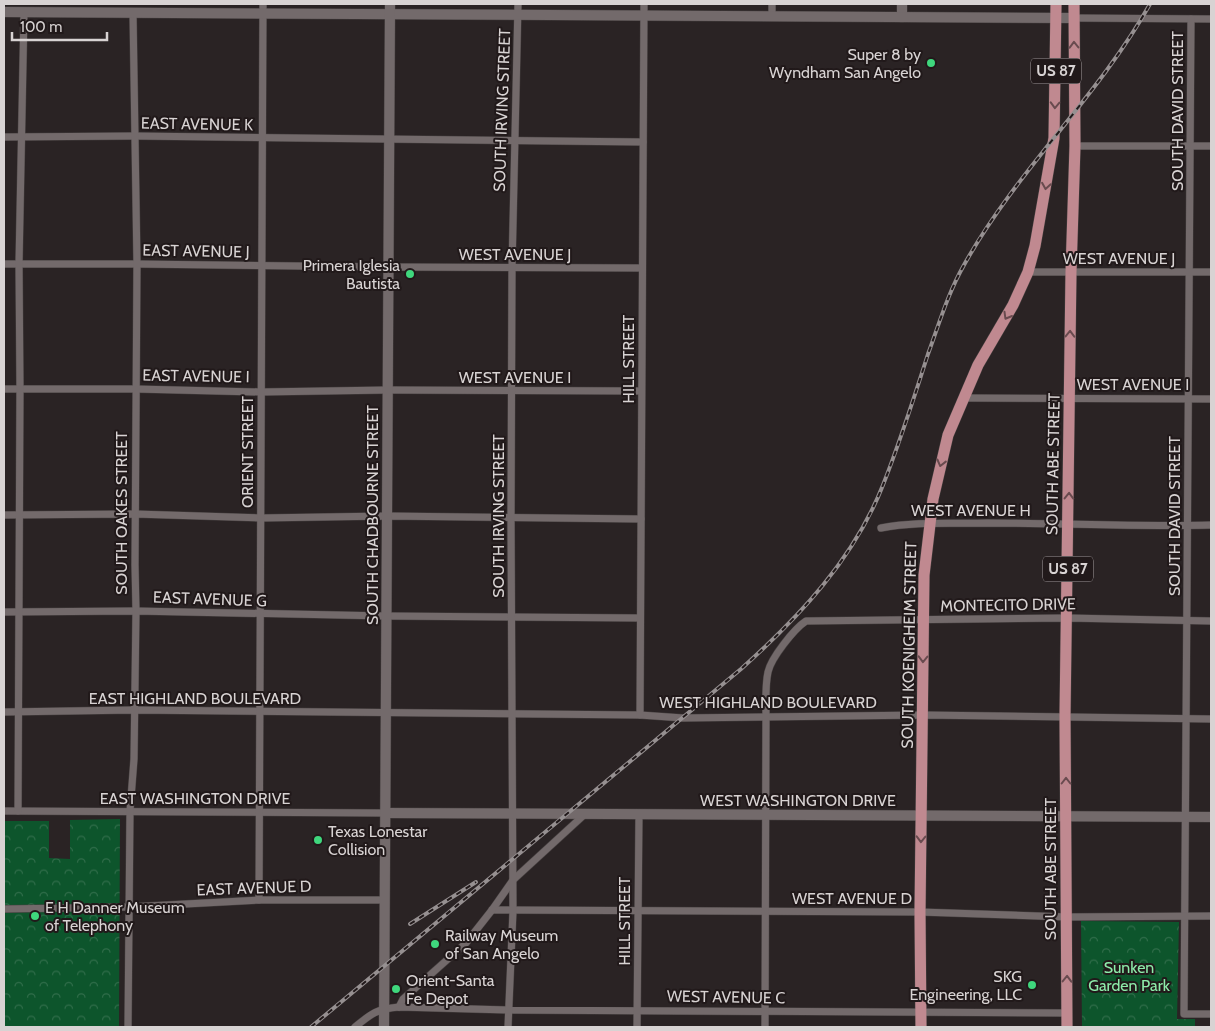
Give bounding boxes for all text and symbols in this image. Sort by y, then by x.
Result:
scale bar [12,10,108,42]
text: 100 m [20,18,62,36]
street label: SOUTH IRVING STREET [490,27,514,192]
street label: SOUTH DAVID STREET [1168,31,1187,191]
one-way arrow [1068,41,1079,49]
place label: Super 8 by Wyndham San Angelo [769,45,921,82]
marker: Super 8 by Wyndham San Angelo [925,57,937,69]
road number: US 87 [1031,58,1081,84]
one-way arrow [1050,102,1060,109]
street label: EAST AVENUE K [141,114,253,134]
one-way arrow [1041,182,1052,190]
street label: EAST AVENUE J [142,241,250,261]
street label: WEST AVENUE J [459,245,571,264]
street label: WEST AVENUE J [1063,249,1175,268]
place label: Primera Iglesia Bautista [303,256,400,293]
marker: Primera Iglesia Bautista [404,268,416,280]
one-way arrow [1003,310,1013,319]
street label: HILL STREET [619,314,638,403]
one-way arrow [1065,329,1075,337]
street label: EAST AVENUE I [142,366,250,386]
street label: WEST AVENUE I [459,368,571,387]
street label: WEST AVENUE I [1077,375,1189,394]
street label: SOUTH ABE STREET [1042,392,1064,535]
street label: ORIENT STREET [238,395,257,508]
street label: SOUTH CHADBOURNE STREET [363,405,382,625]
street label: SOUTH OAKES STREET [112,431,131,595]
street label: SOUTH IRVING STREET [489,434,508,598]
street label: SOUTH DAVID STREET [1165,436,1184,596]
one-way arrow [936,459,947,468]
one-way arrow [1064,492,1074,500]
street label: WEST AVENUE H [911,501,1031,520]
street label: SOUTH KOENIGHEIM STREET [898,541,920,749]
road number: US 87 [1043,556,1093,582]
street label: EAST AVENUE G [153,588,267,610]
street label: MONTECITO DRIVE [940,594,1076,616]
one-way arrow [918,656,928,664]
street label: EAST HIGHLAND BOULEVARD [89,689,301,708]
street label: WEST HIGHLAND BOULEVARD [659,693,877,712]
one-way arrow [1061,777,1071,784]
street label: EAST WASHINGTON DRIVE [100,789,290,808]
street label: WEST WASHINGTON DRIVE [700,791,896,810]
street label: SOUTH ABE STREET [1041,797,1060,940]
place label: Texas Lonestar Collision [328,822,428,859]
marker: Texas Lonestar Collision [312,834,324,846]
one-way arrow [916,836,926,844]
street label: HILL STREET [615,876,634,965]
street label: EAST AVENUE D [196,877,312,899]
street label: WEST AVENUE D [792,889,912,908]
place label: E H Danner Museum of Telephony [45,898,185,935]
marker: E H Danner Museum of Telephony [29,910,41,922]
place label: Railway Museum of San Angelo [445,926,558,963]
marker: Railway Museum of San Angelo [429,938,441,950]
park label: Sunken Garden Park [1088,958,1171,995]
place label: SKG Engineering, LLC [909,967,1022,1004]
place label: Orient-Santa Fe Depot [406,971,495,1008]
one-way arrow [1062,974,1072,982]
marker: SKG Engineering, LLC [1026,979,1038,991]
marker: Orient-Santa Fe Depot [390,983,402,995]
street label: WEST AVENUE C [667,986,785,1008]

